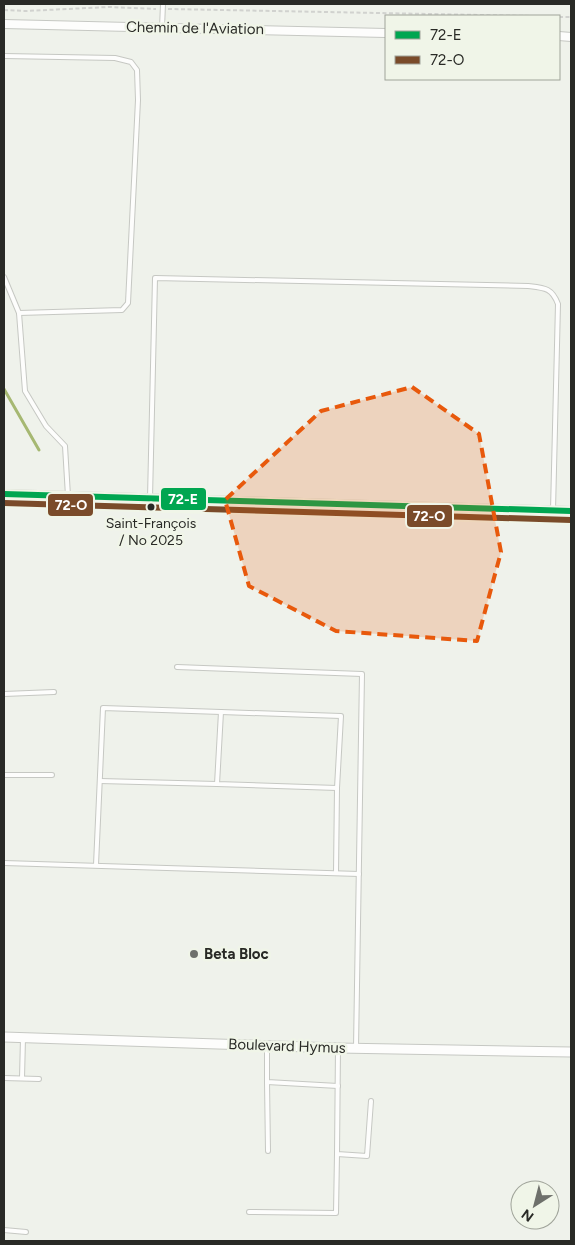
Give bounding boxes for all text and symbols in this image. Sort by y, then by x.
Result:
legend [385,15,560,80]
street label: Chemin de l'Aviation [126,18,264,38]
text: 72-E [430,26,462,44]
text: 72-O [430,51,464,69]
line badge: 72-E [160,487,207,511]
text: 72-E [168,491,198,508]
line badge: 72-O [47,493,94,517]
text: 72-O [55,497,87,514]
marker: Saint-François / No 2025 [146,502,156,512]
line badge: 72-O [406,504,453,528]
text: 72-O [413,508,445,525]
place label: Saint-François / No 2025 [106,515,196,549]
place label: Beta Bloc [204,945,269,963]
marker: Beta Bloc [188,948,200,960]
street label: Boulevard Hymus [228,1035,346,1057]
north arrow [510,1180,560,1230]
text: N [518,1205,537,1225]

